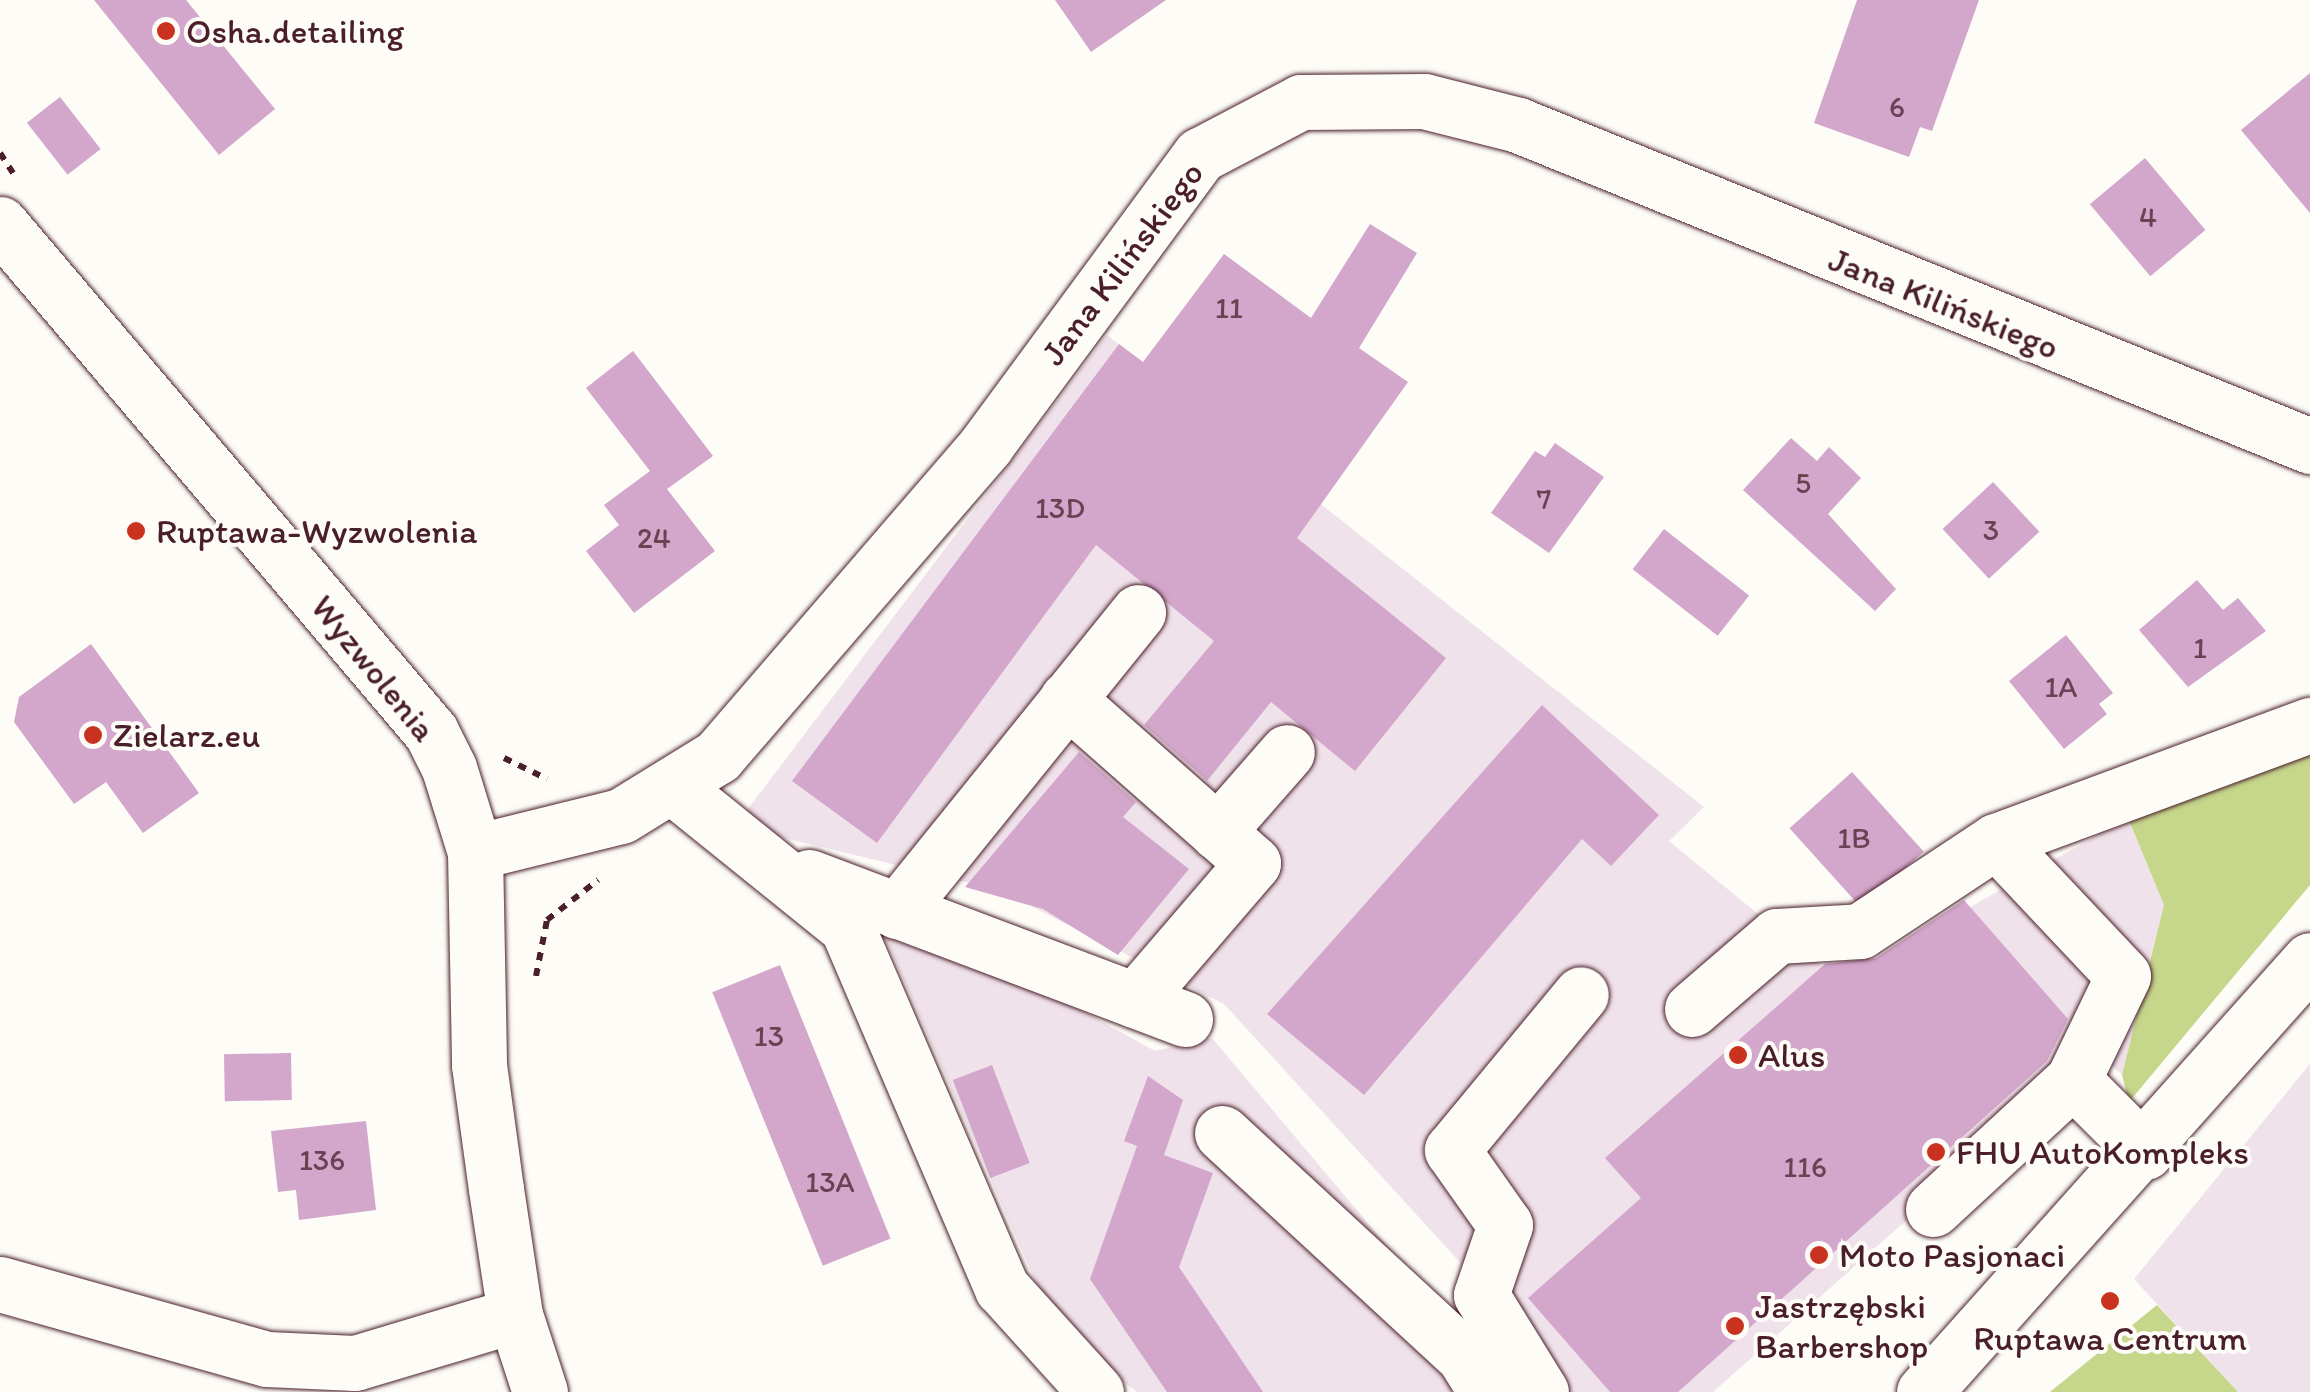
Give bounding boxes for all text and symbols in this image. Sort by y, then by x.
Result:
place label: Osha.detailing [186,10,404,52]
marker: Osha.detailing [155,20,177,42]
house number: 6 [1889,89,1905,125]
street label: Jana Kilińskiego [1032,153,1212,373]
house number: 4 [2139,199,2157,235]
street label: Jana Kilińskiego [1823,238,2065,368]
house number: 11 [1215,290,1243,326]
house number: 5 [1795,465,1811,501]
house number: 7 [1537,481,1551,517]
house number: 13D [1035,490,1085,526]
place label: Ruptawa-Wyzwolenia [156,510,477,552]
house number: 3 [1983,512,1999,548]
marker: Ruptawa-Wyzwolenia [125,520,147,542]
house number: 24 [637,520,671,556]
street label: Wyzwolenia [302,586,446,750]
house number: 1 [2193,630,2207,666]
house number: 1A [2044,669,2078,705]
place label: Zielarz.eu [113,714,260,756]
marker: Zielarz.eu [82,724,104,746]
house number: 1B [1837,820,1871,856]
house number: 13 [754,1018,784,1054]
place label: Alus [1758,1034,1825,1076]
marker: Alus [1727,1044,1749,1066]
place label: FHU AutoKompleks [1956,1131,2249,1173]
marker: FHU AutoKompleks [1925,1141,1947,1163]
house number: 136 [299,1142,345,1178]
house number: 116 [1783,1149,1827,1185]
house number: 13A [805,1164,855,1200]
place label: Moto Pasjonaci [1839,1234,2066,1276]
marker: Moto Pasjonaci [1808,1244,1830,1266]
place label: Jastrzębski Barbershop [1755,1285,1928,1367]
marker: Ruptawa Centrum [2099,1290,2121,1312]
marker: Jastrzębski Barbershop [1724,1315,1746,1337]
place label: Ruptawa Centrum [1973,1317,2247,1359]

